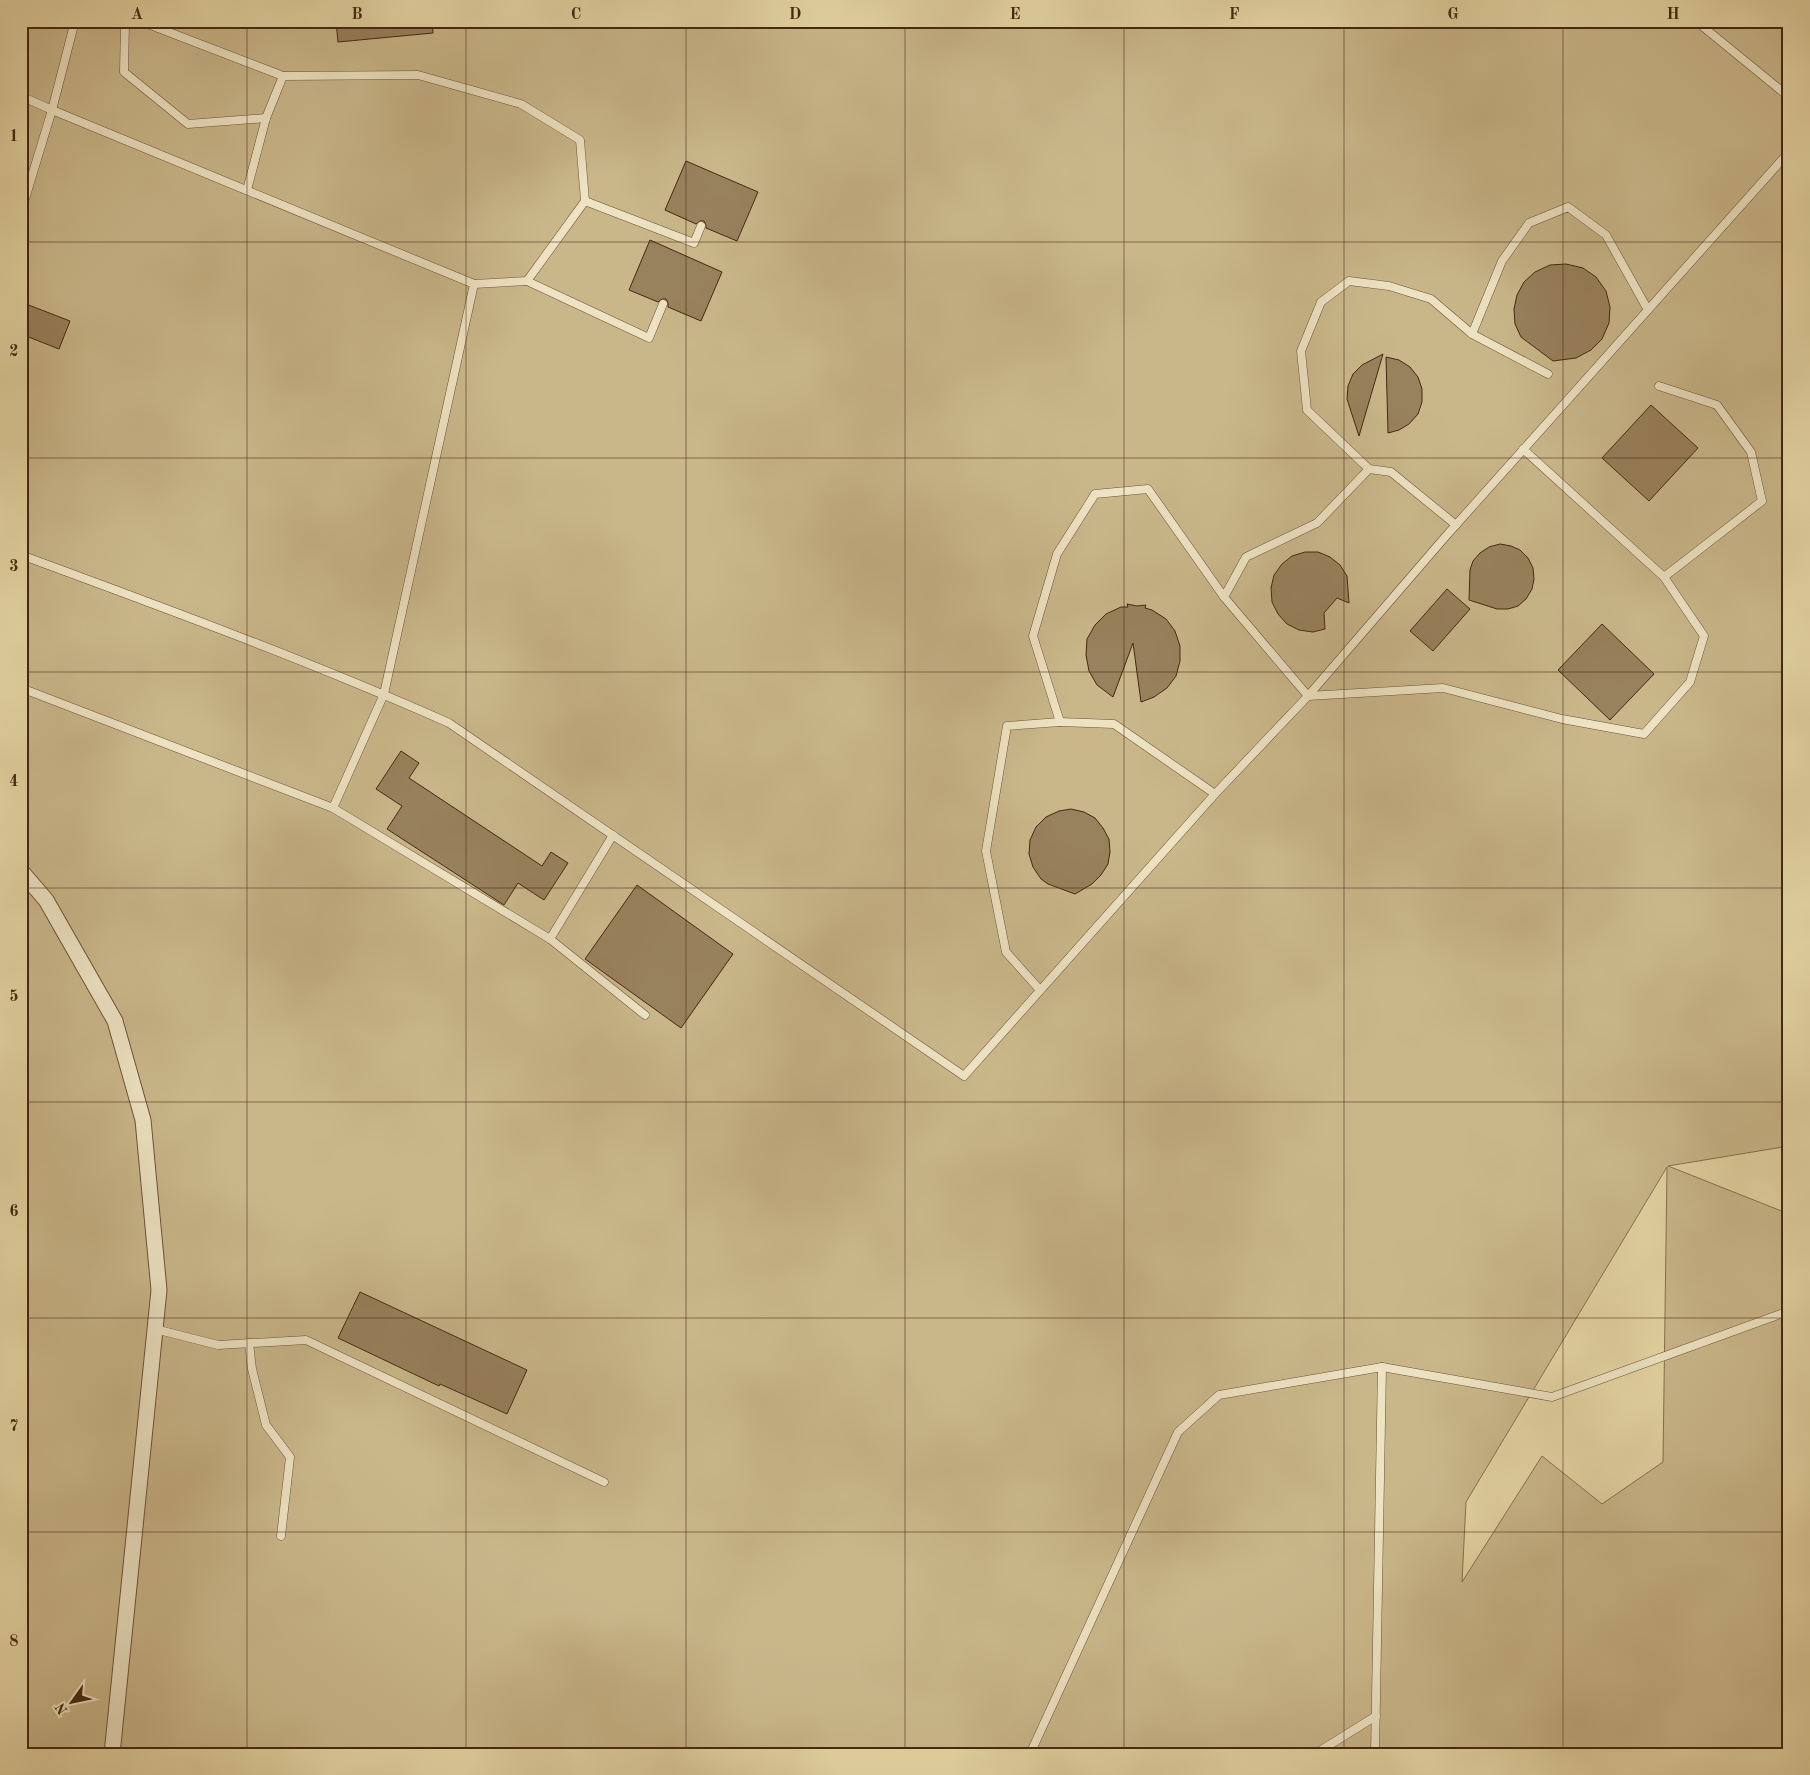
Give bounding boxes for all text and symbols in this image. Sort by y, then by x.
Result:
text: A [131,7,143,23]
text: B [351,7,363,23]
text: C [571,7,581,23]
text: D [789,7,801,23]
text: E [1009,7,1021,23]
text: F [1229,7,1240,23]
text: G [1447,7,1459,23]
text: H [1666,7,1680,23]
text: 1 [9,129,19,145]
text: 2 [9,344,19,360]
text: 3 [9,559,19,575]
text: 4 [9,774,19,790]
text: 5 [9,989,19,1005]
text: 6 [9,1204,19,1220]
text: 7 [9,1419,19,1435]
text: 8 [9,1634,19,1650]
north arrow [48,1678,98,1728]
text: N [53,1700,71,1717]

